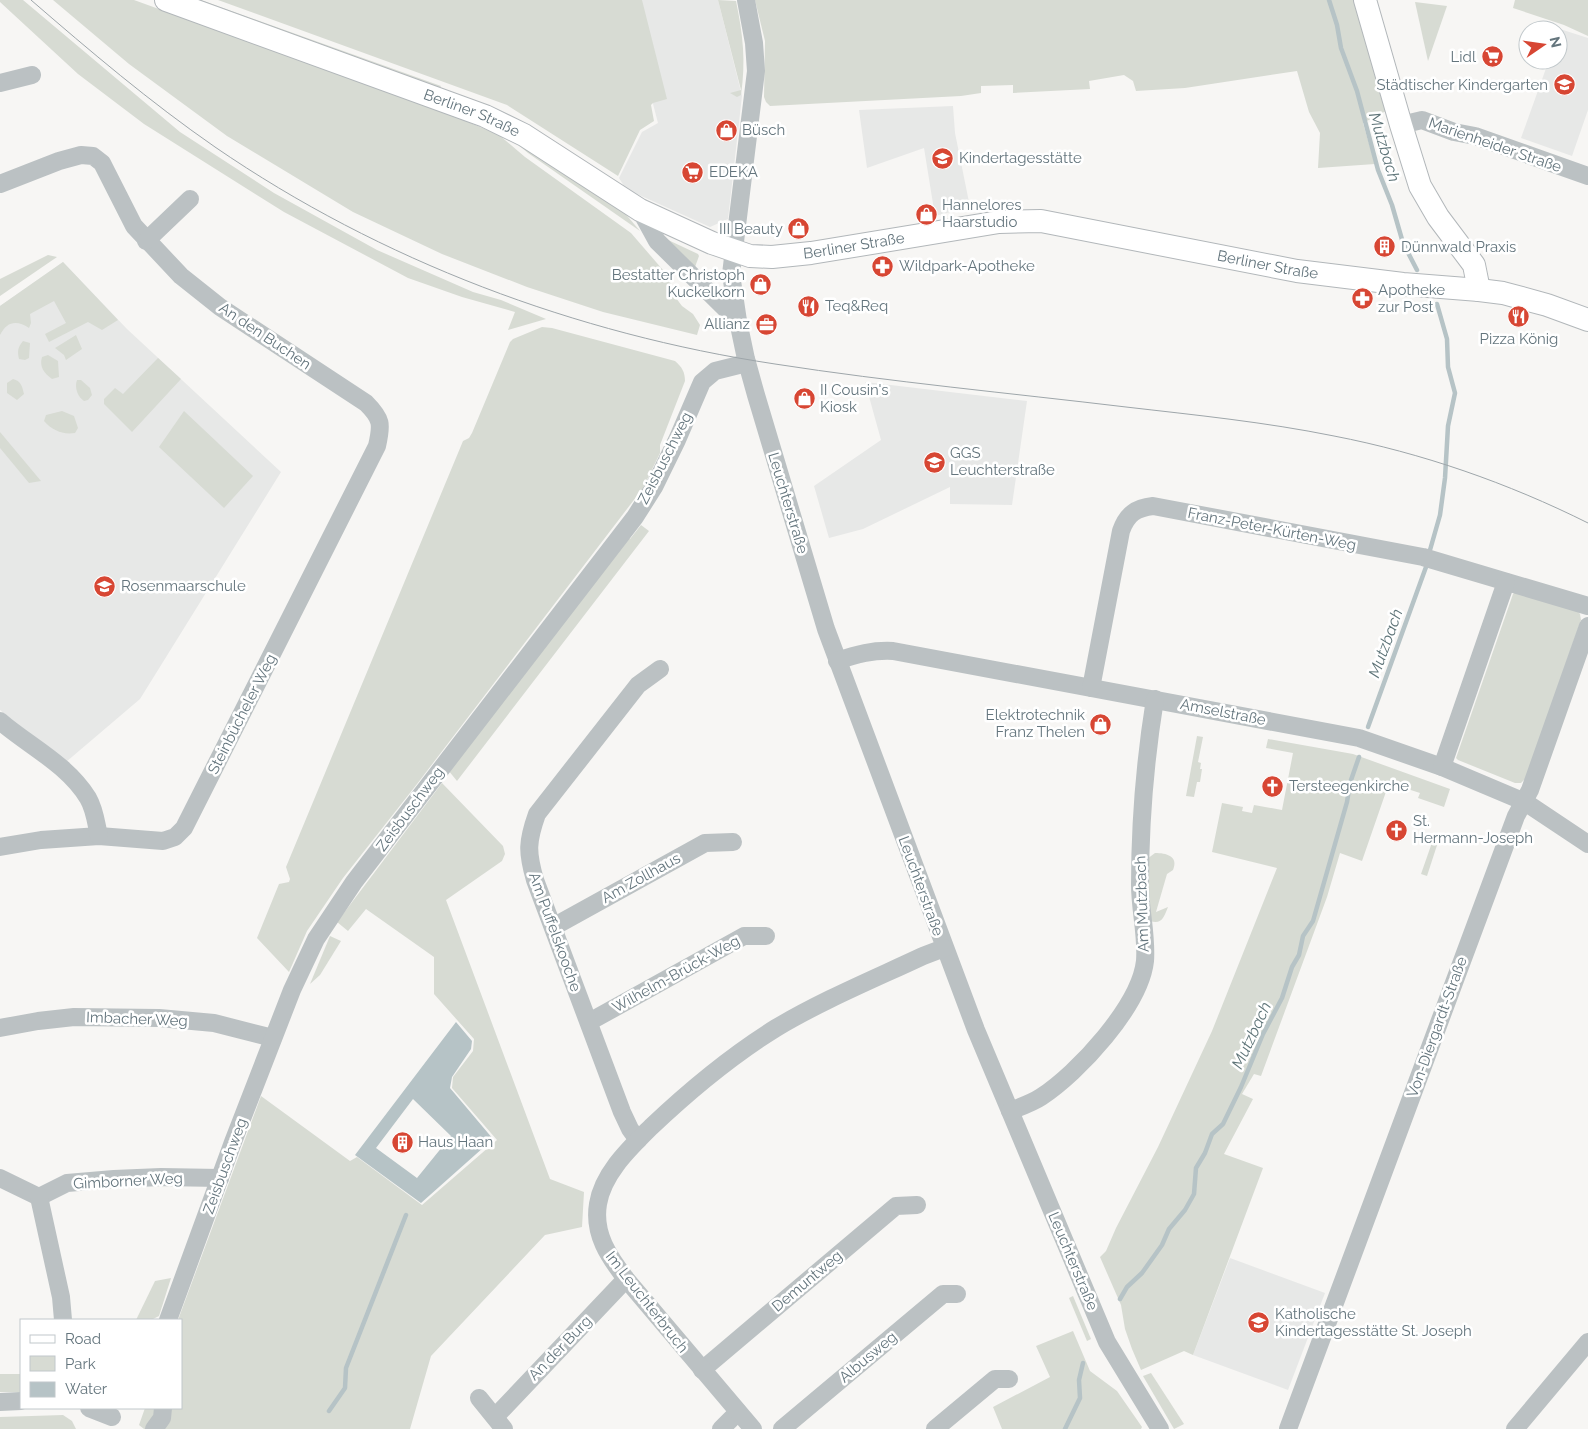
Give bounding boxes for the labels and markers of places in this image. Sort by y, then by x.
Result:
supermarket icon: Lidl [1480,45,1504,69]
place label: Lidl [1451,48,1477,66]
school or university icon: Städtischer Kindergarten [1552,73,1576,97]
place label: Städtischer Kindergarten [1376,76,1548,94]
shop icon: Büsch [714,118,738,142]
place label: Büsch [742,121,785,139]
school or university icon: Kindertagesstätte [931,146,955,170]
place label: Kindertagesstätte [959,149,1082,167]
supermarket icon: EDEKA [681,160,705,184]
place label: EDEKA [709,163,758,181]
place label: Hannelores Haarstudio [942,196,1022,231]
shop icon: Hannelores Haarstudio [914,202,938,226]
shop icon: III Beauty [787,217,811,241]
place label: III Beauty [719,220,783,238]
building icon: Dünnwald Praxis [1373,235,1397,259]
place label: Dünnwald Praxis [1401,238,1516,256]
pharmacy icon: Wildpark-Apotheke [871,254,895,278]
place label: Wildpark-Apotheke [899,257,1035,275]
place label: Bestatter Christoph Kuckelkorn [612,266,745,301]
shop icon: Bestatter Christoph Kuckelkorn [749,272,773,296]
place label: Apotheke zur Post [1378,281,1445,316]
pharmacy icon: Apotheke zur Post [1350,287,1374,311]
restaurant icon: Teq&Req [797,294,821,318]
place label: Teq&Req [825,297,888,315]
restaurant icon: Pizza König [1507,304,1531,328]
office icon: Allianz [754,312,778,336]
place label: Allianz [704,315,750,333]
place label: Pizza König [1480,330,1558,348]
place label: II Cousin's Kiosk [820,381,889,416]
shop icon: II Cousin's Kiosk [792,387,816,411]
place label: GGS Leuchterstraße [950,444,1055,479]
school or university icon: GGS Leuchterstraße [922,450,946,474]
school or university icon: Rosenmaarschule [93,574,117,598]
place label: Rosenmaarschule [121,577,246,595]
place label: Elektrotechnik Franz Thelen [986,706,1085,741]
shop icon: Elektrotechnik Franz Thelen [1089,712,1113,736]
church icon: Tersteegenkirche [1261,774,1285,798]
place label: Tersteegenkirche [1289,777,1409,795]
place label: St. Hermann-Joseph [1413,812,1533,847]
church icon: St. Hermann-Joseph [1385,818,1409,842]
building icon: Haus Haan [390,1130,414,1154]
place label: Haus Haan [418,1133,493,1151]
place label: Katholische Kindertagesstätte St. Joseph [1275,1305,1472,1340]
school or university icon: Katholische Kindertagesstätte St. Joseph [1247,1311,1271,1335]

